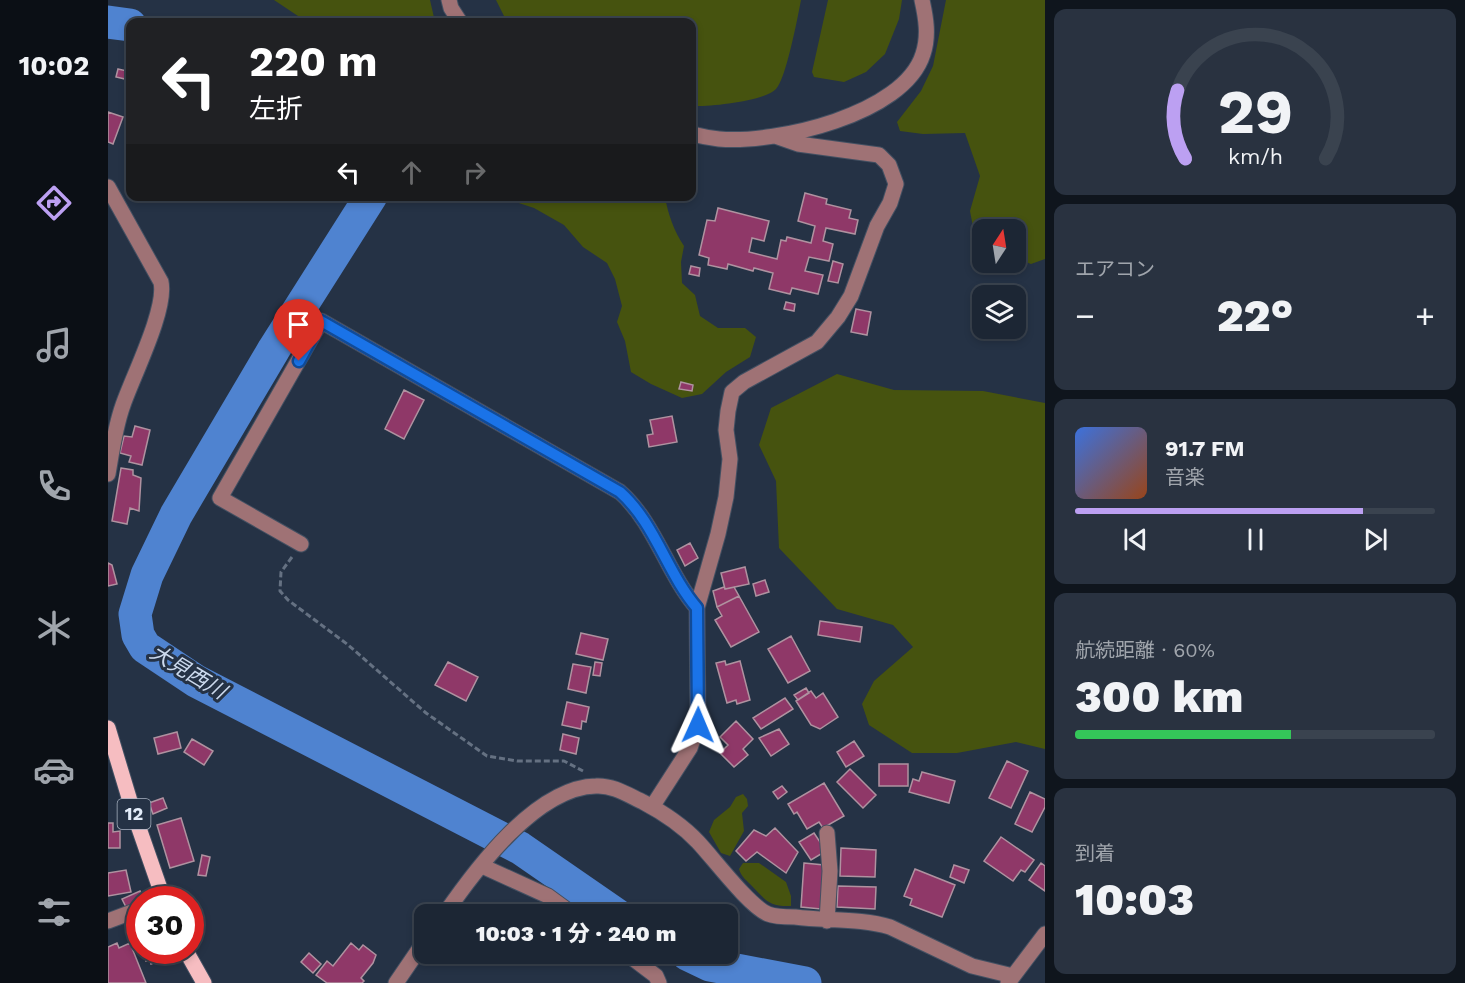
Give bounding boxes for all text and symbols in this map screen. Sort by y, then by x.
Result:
text: 220 m [249,37,378,86]
icon: left [150,42,228,120]
text: 10:02 [19,50,89,82]
text: 29 [1217,75,1293,148]
text: 左折 [249,93,303,125]
text: km/h [1227,144,1283,169]
icon: left [332,156,365,189]
icon: ahead [395,156,428,189]
icon: right [458,156,491,189]
icon: directions [33,182,75,224]
north arrow [972,219,1026,273]
map controls [972,219,1026,339]
text: エアコン [1075,257,1155,281]
button: layers [972,285,1026,339]
text: 22° [1217,289,1293,342]
text: − [1075,296,1095,335]
text: + [1415,296,1435,335]
pin [273,299,324,361]
icon: arrive [282,308,315,341]
icon: music [33,324,75,366]
text: 91.7 FM [1165,436,1245,461]
icon: phone [33,465,75,507]
text: 音楽 [1165,465,1205,489]
icon: previous [1119,523,1152,556]
icon: pause [1239,523,1272,556]
icon: next [1359,523,1392,556]
icon: climate [33,607,75,649]
text: 航続距離 · 60% [1075,638,1215,662]
water label: 大見西川 [146,639,232,705]
text: 300 km [1075,670,1243,723]
position arrow [666,693,730,757]
icon: car [33,749,75,791]
road number: 12 [117,799,150,829]
text: 到着 [1075,841,1115,865]
text: 10:03 [1075,873,1194,926]
speed limit sign: 30 [126,886,204,964]
icon: filters [33,891,75,933]
text: 10:03 · 1 分 · 240 m [476,921,676,946]

